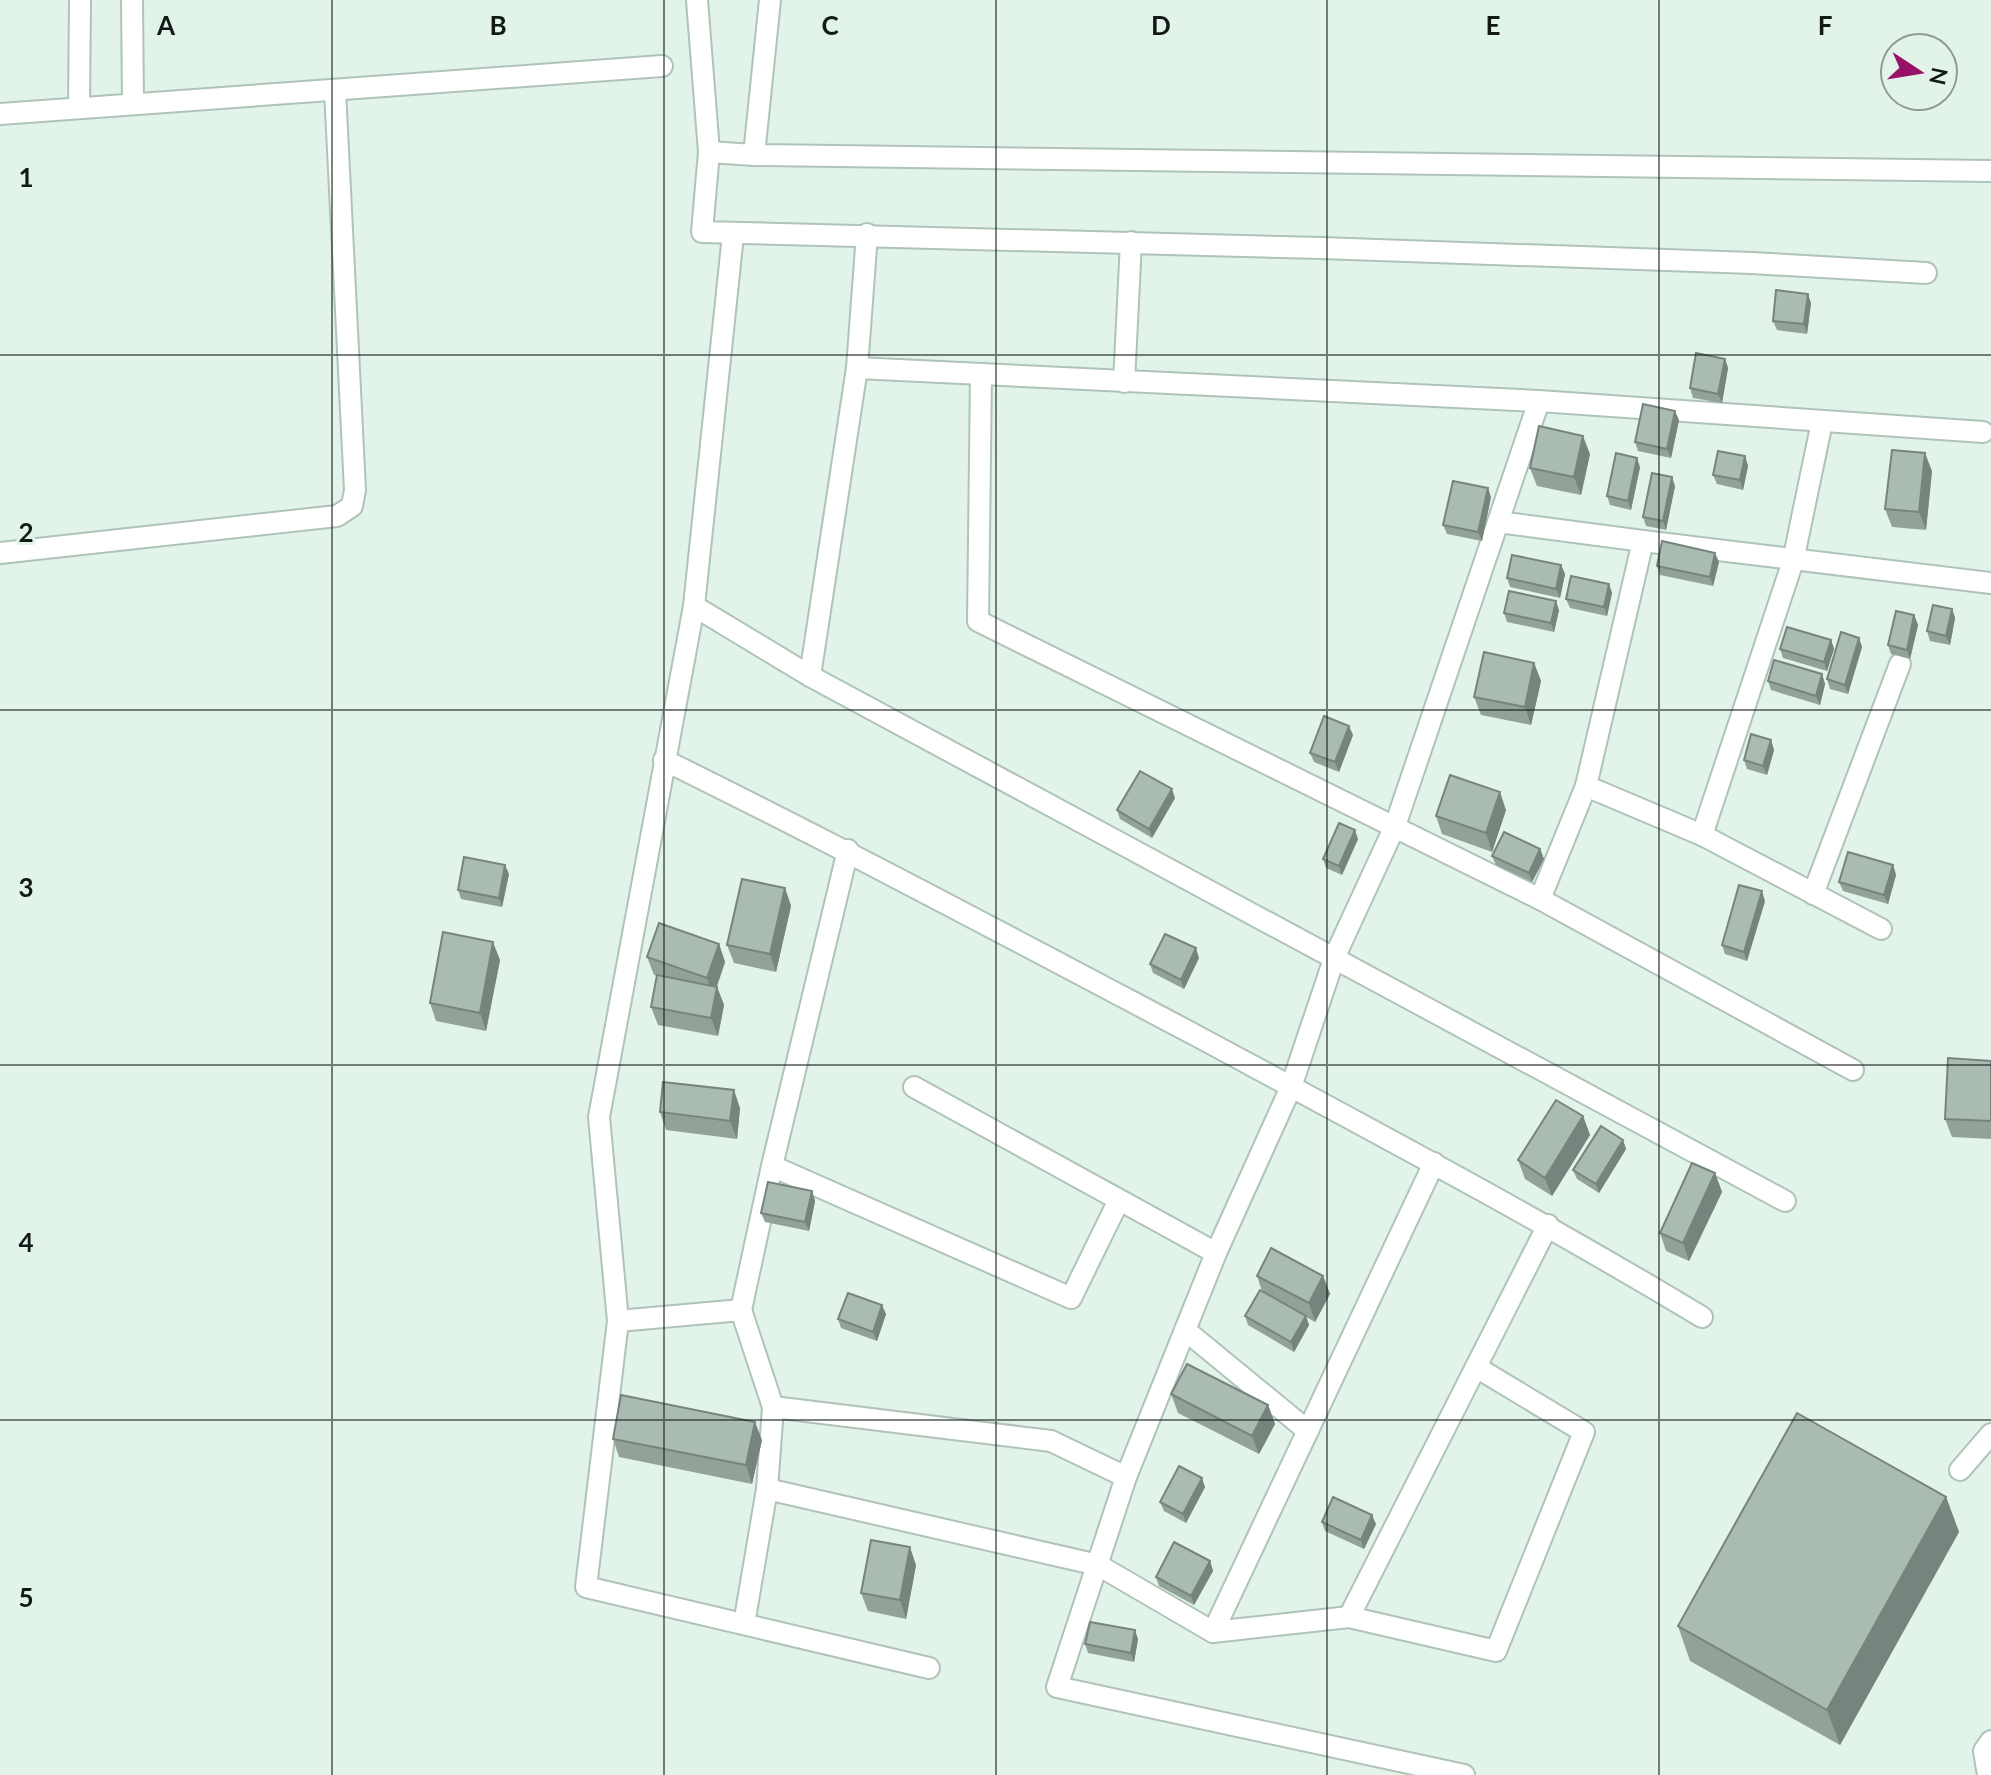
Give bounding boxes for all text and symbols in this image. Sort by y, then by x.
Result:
text: A [156,9,176,41]
text: B [489,9,507,41]
text: C [821,9,839,41]
text: D [1151,9,1171,41]
text: E [1486,9,1500,41]
text: F [1818,9,1832,41]
north arrow [1879,32,1959,112]
text: N [1924,65,1954,87]
text: 1 [18,161,34,193]
text: 2 [18,516,34,548]
text: 3 [18,871,34,903]
text: 4 [18,1226,34,1258]
text: 5 [18,1581,34,1613]

